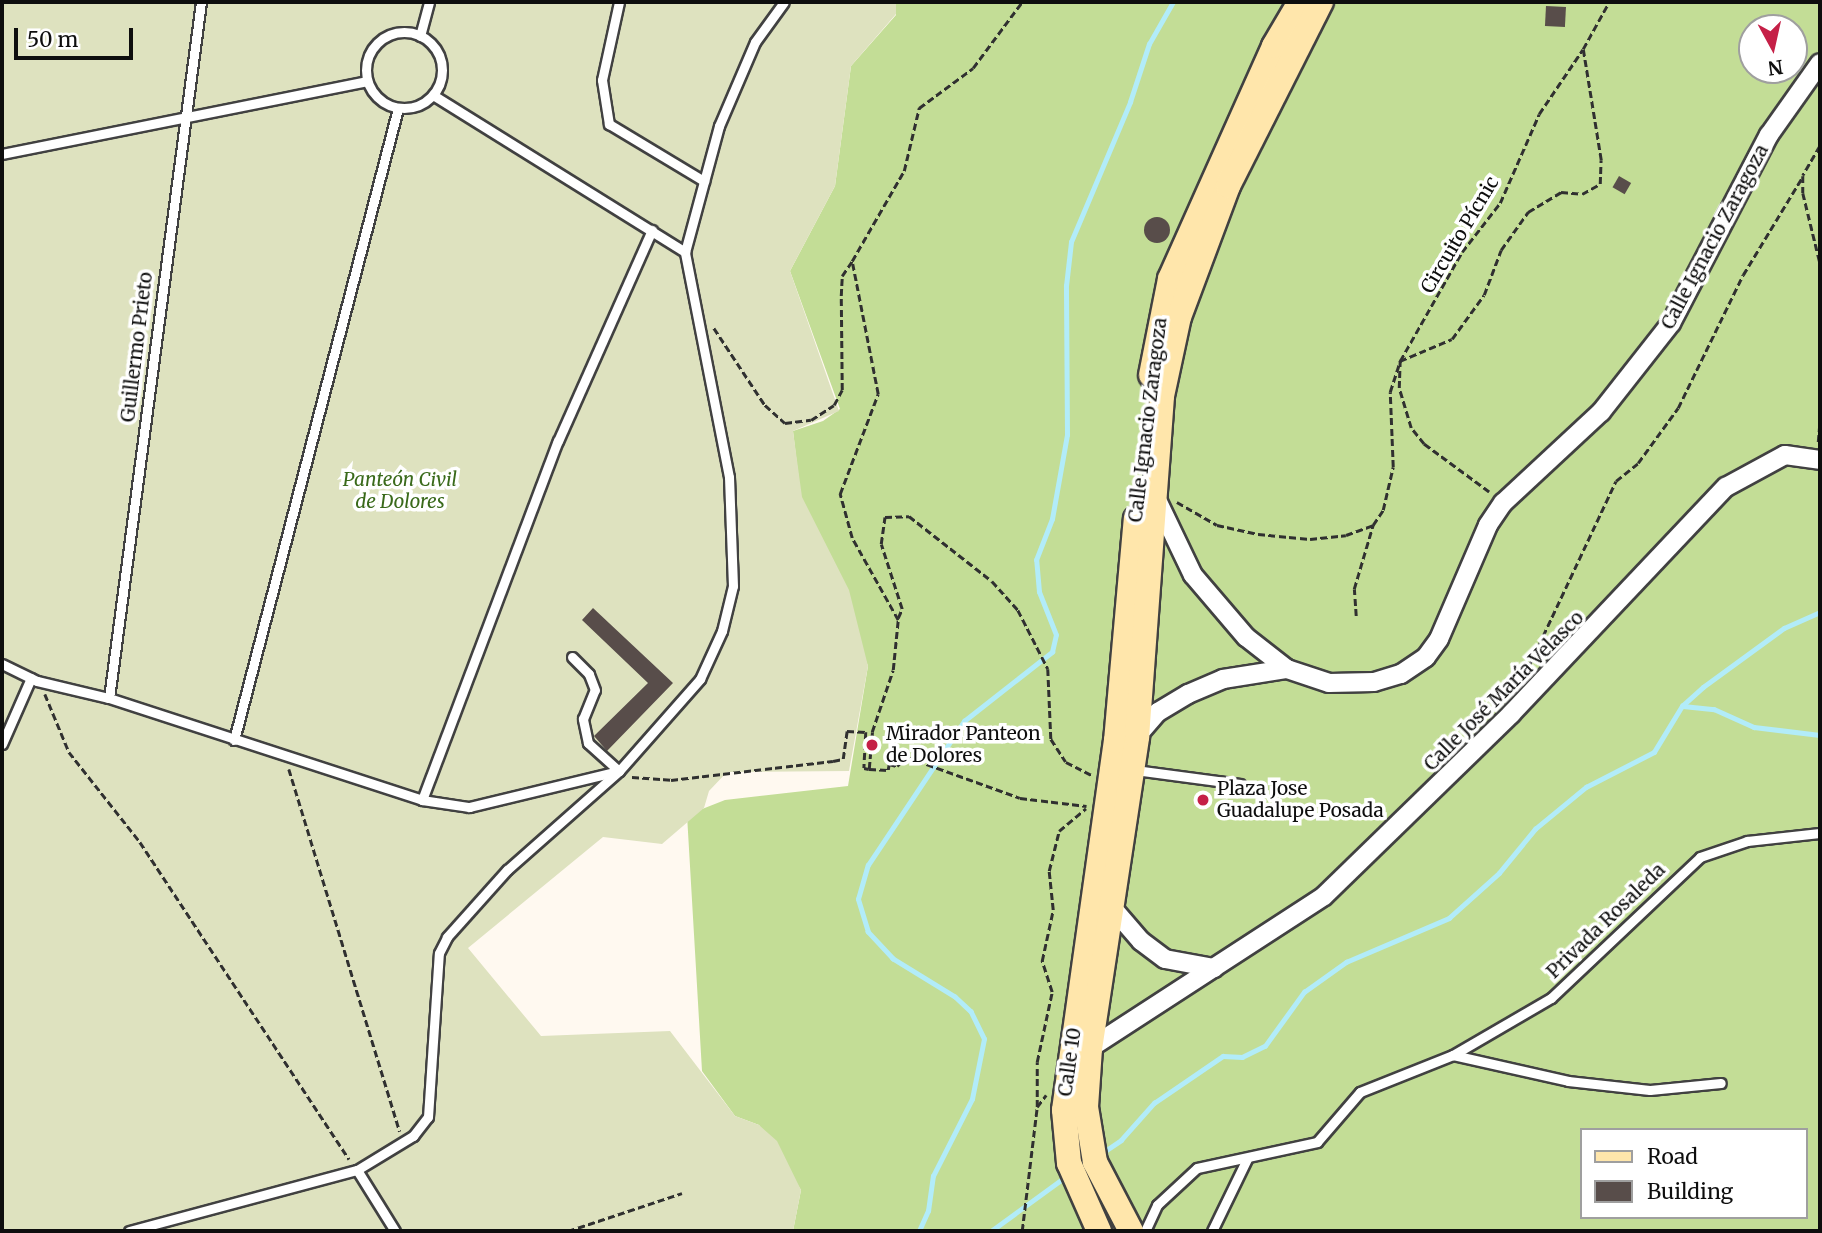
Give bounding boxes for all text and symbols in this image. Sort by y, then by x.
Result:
scale bar [18,14,136,58]
north arrow [1738,14,1808,84]
text: 50 m [27,26,78,53]
text: N [1767,55,1785,81]
street label: Calle Ignacio Zaragoza [1657,141,1773,333]
street label: Circuito Pícnic [1416,172,1504,298]
street label: Guillermo Prieto [116,271,158,423]
street label: Calle Ignacio Zaragoza [1124,316,1172,524]
park label: Panteón Civil de Dolores [343,469,457,513]
street label: Calle José María Velasco [1419,606,1589,776]
place label: Mirador Panteon de Dolores [886,723,1041,767]
marker: Mirador Panteon de Dolores [864,737,880,753]
place label: Plaza Jose Guadalupe Posada [1217,778,1384,822]
marker: Plaza Jose Guadalupe Posada [1195,792,1211,808]
street label: Privada Rosaleda [1542,859,1670,983]
street label: Calle 10 [1054,1026,1086,1098]
legend [1580,1128,1808,1219]
text: Road [1647,1143,1698,1170]
text: Building [1647,1178,1733,1205]

